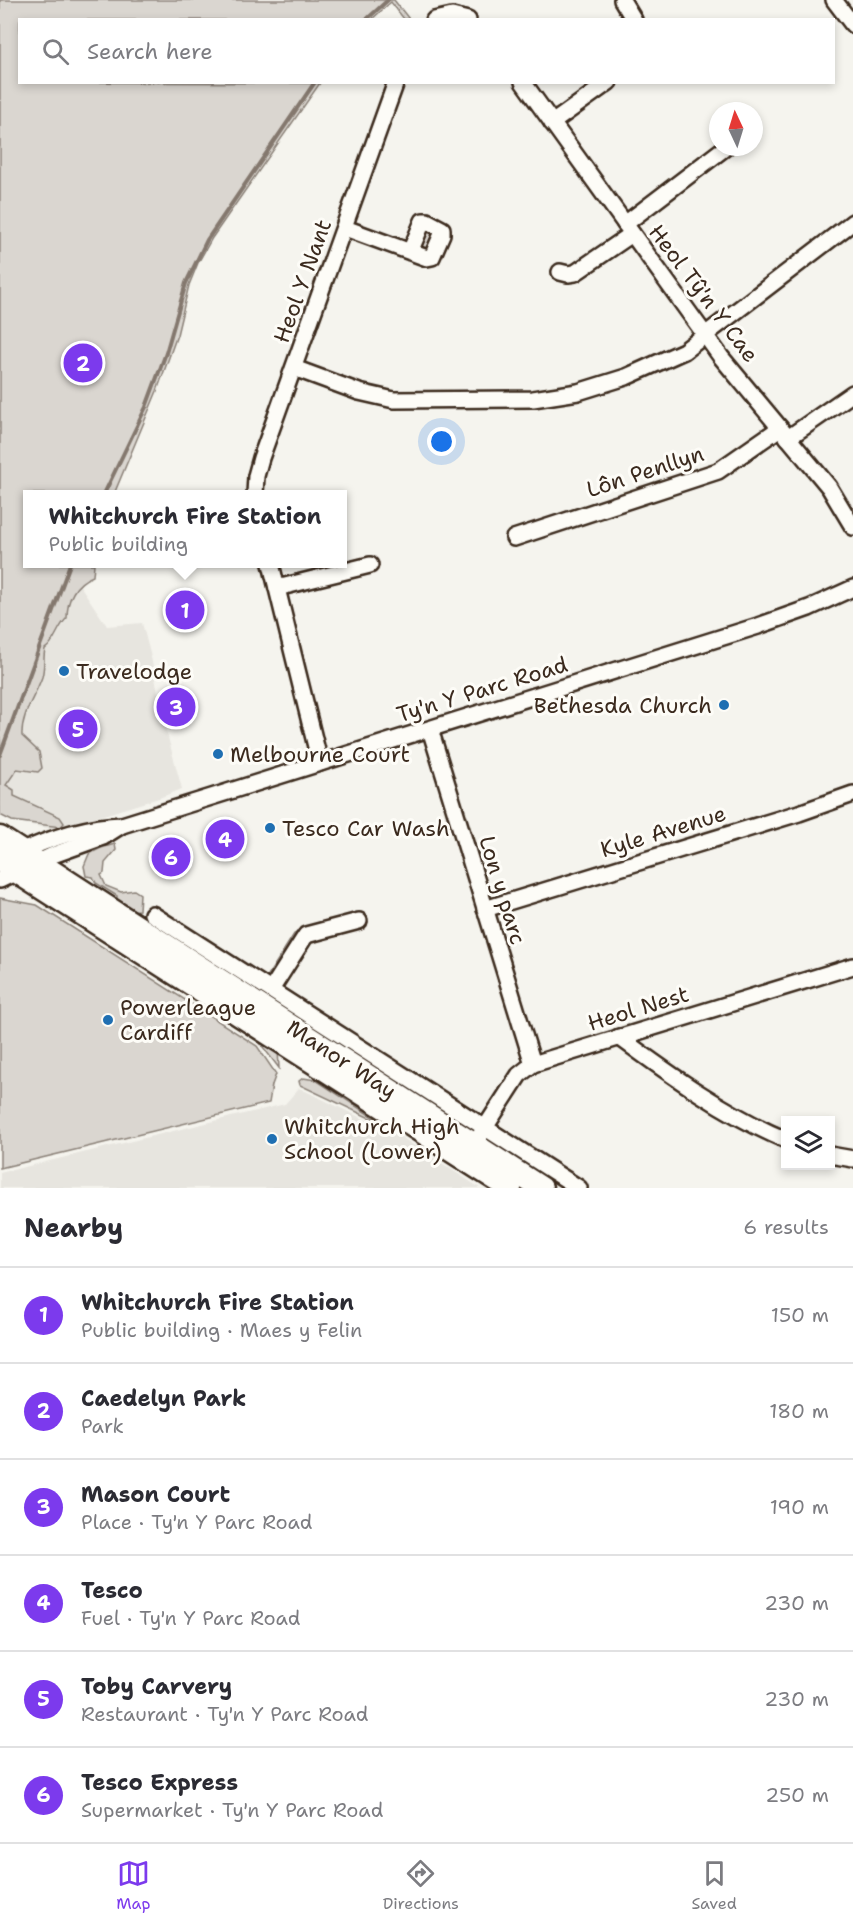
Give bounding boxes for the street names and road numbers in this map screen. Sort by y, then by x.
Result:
street label: Heol Y Nant [267,215,338,347]
street label: Heol Tŷ'n Y Cae [642,218,765,368]
street label: Lôn Penllyn [583,439,708,504]
street label: Ty'n Y Parc Road [393,650,571,729]
street label: Kyle Avenue [597,799,729,864]
street label: Lon y parc [472,832,533,948]
street label: Heol Nest [584,979,692,1038]
street label: Manor Way [281,1013,402,1106]

